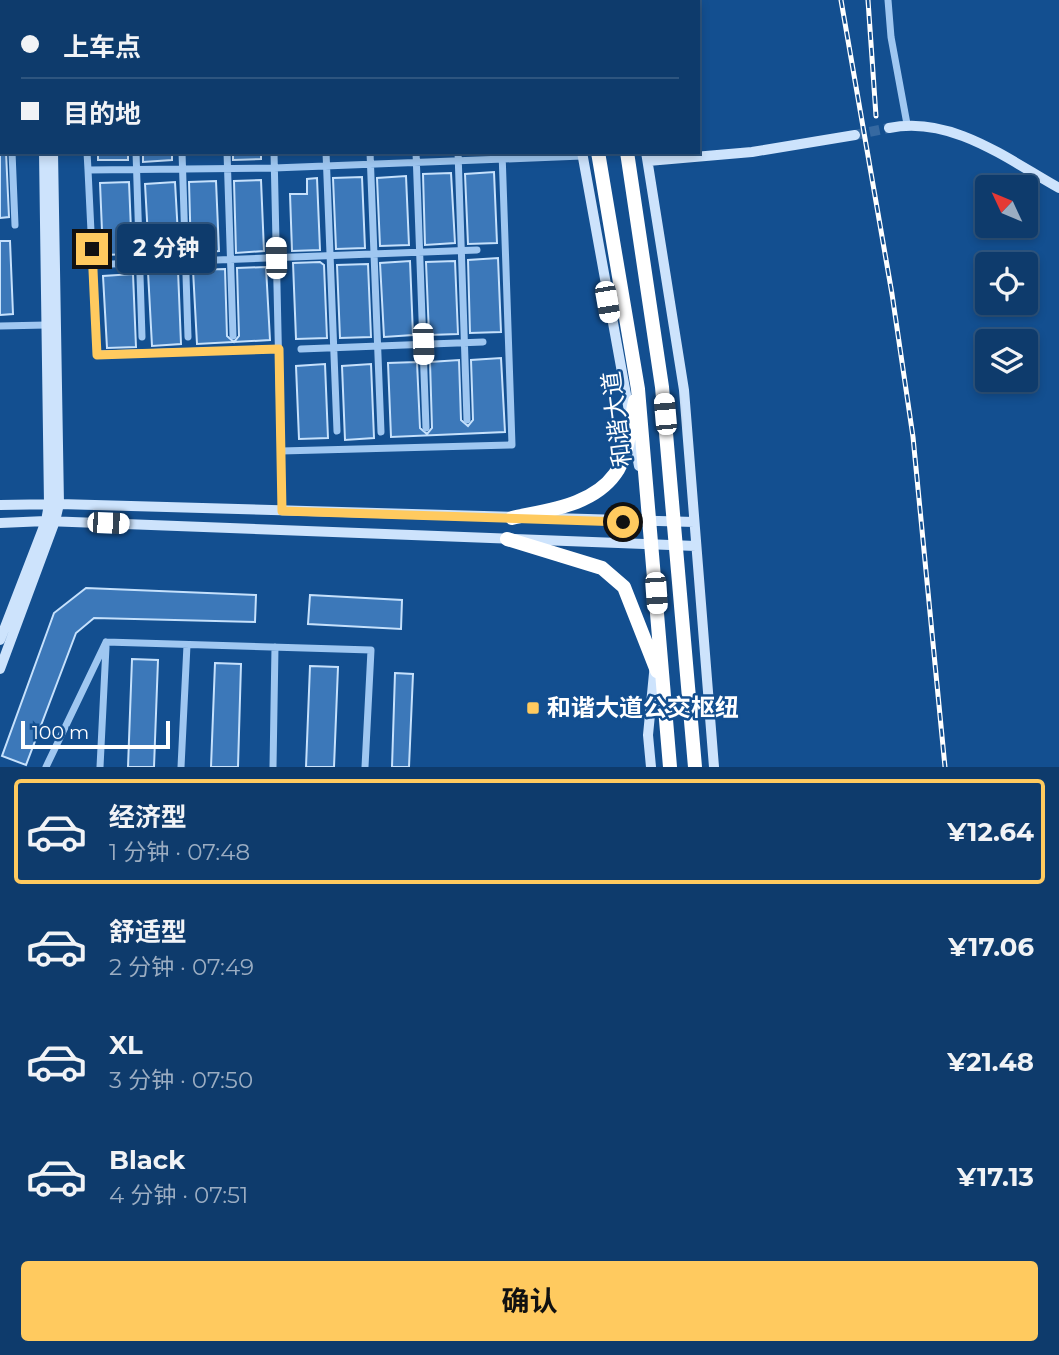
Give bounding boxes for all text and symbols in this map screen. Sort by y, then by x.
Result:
text: 上车点 [63,31,141,63]
text: 目的地 [63,98,141,130]
north arrow [975,175,1038,238]
map controls [975,175,1038,392]
callout: 2 分钟 [116,224,214,274]
route end [76,233,108,265]
text: 2 分钟 [133,234,199,262]
car [266,237,287,279]
button: locate [975,252,1038,315]
car [594,279,621,325]
car [412,323,435,365]
button: layers [975,329,1038,392]
street label: 和谐大道 [596,370,637,468]
car [653,392,678,436]
route start [607,506,639,538]
car [87,512,130,534]
car [645,571,668,615]
place label: 和谐大道公交枢纽 [547,693,739,722]
marker: 和谐大道公交枢纽 [525,700,541,716]
scale bar [21,718,170,750]
text: 100 m [32,721,89,744]
icon: car [25,800,88,863]
text: 经济型 [109,801,187,833]
text: ¥12.64 [947,816,1034,848]
text: 1 分钟 · 07:48 [109,838,250,866]
icon: car [25,915,88,978]
text: 舒适型 [109,916,187,948]
text: ¥17.06 [948,931,1034,963]
text: 2 分钟 · 07:49 [109,953,254,981]
text: XL [109,1029,143,1061]
icon: car [25,1030,88,1093]
text: ¥21.48 [947,1046,1034,1078]
text: 3 分钟 · 07:50 [109,1066,253,1094]
text: Black [109,1144,185,1176]
icon: car [25,1145,88,1208]
text: ¥17.13 [957,1161,1034,1193]
text: 4 分钟 · 07:51 [109,1181,248,1209]
button: 确认 [21,1261,1038,1341]

